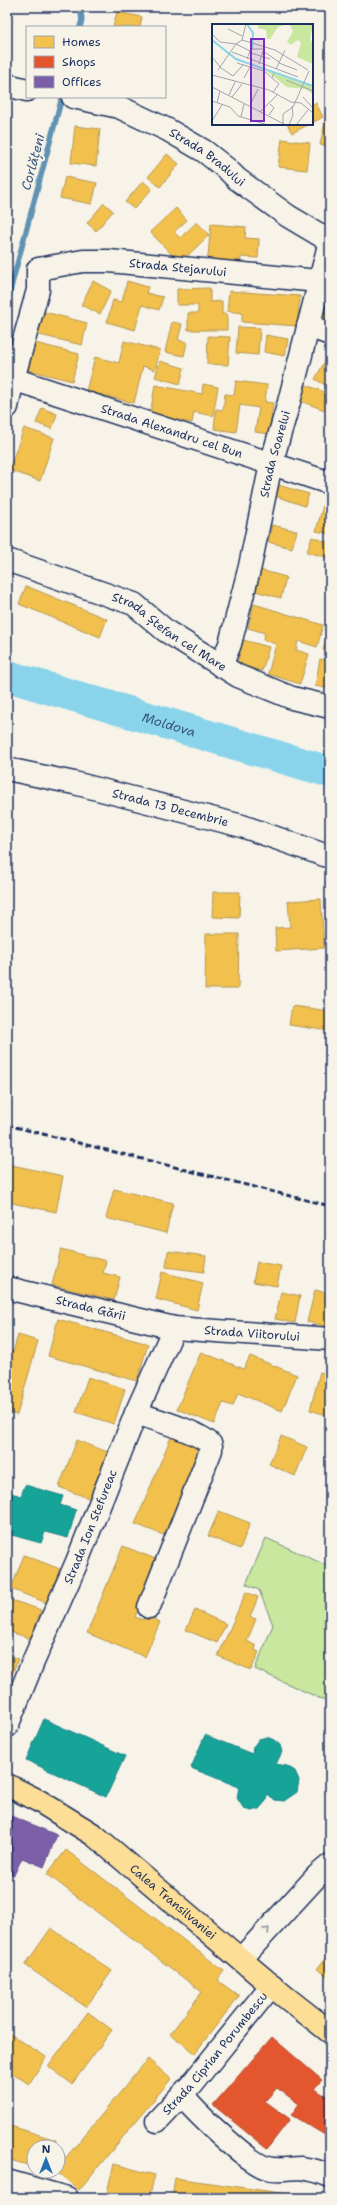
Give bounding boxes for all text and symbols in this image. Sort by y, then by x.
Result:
inset map [212,24,313,125]
legend [26,26,166,98]
text: Homes [62,34,101,50]
text: Shops [62,54,96,70]
text: Offices [62,74,102,90]
street label: Strada Bradului [166,124,248,190]
water label: Corlățeni [17,132,50,192]
street label: Strada Stejarului [128,255,227,280]
street label: Strada Alexandru cel Bun [99,400,245,462]
street label: Strada Soarelui [256,409,294,499]
street label: Strada Ștefan cel Mare [110,589,230,675]
water label: Moldova [140,708,198,740]
street label: Strada 13 Decembrie [111,785,231,830]
street label: Strada Gării [54,1292,127,1324]
street label: Strada Viitorului [204,1322,301,1345]
street label: Strada Ion Stefureac [60,1467,121,1587]
street label: Calea Transilvaniei [126,1861,220,1943]
one-way arrow [263,1927,270,1934]
street label: Strada Ciprian Porumbescu [159,1989,271,2119]
north arrow [26,2139,66,2179]
text: N [42,2142,51,2157]

